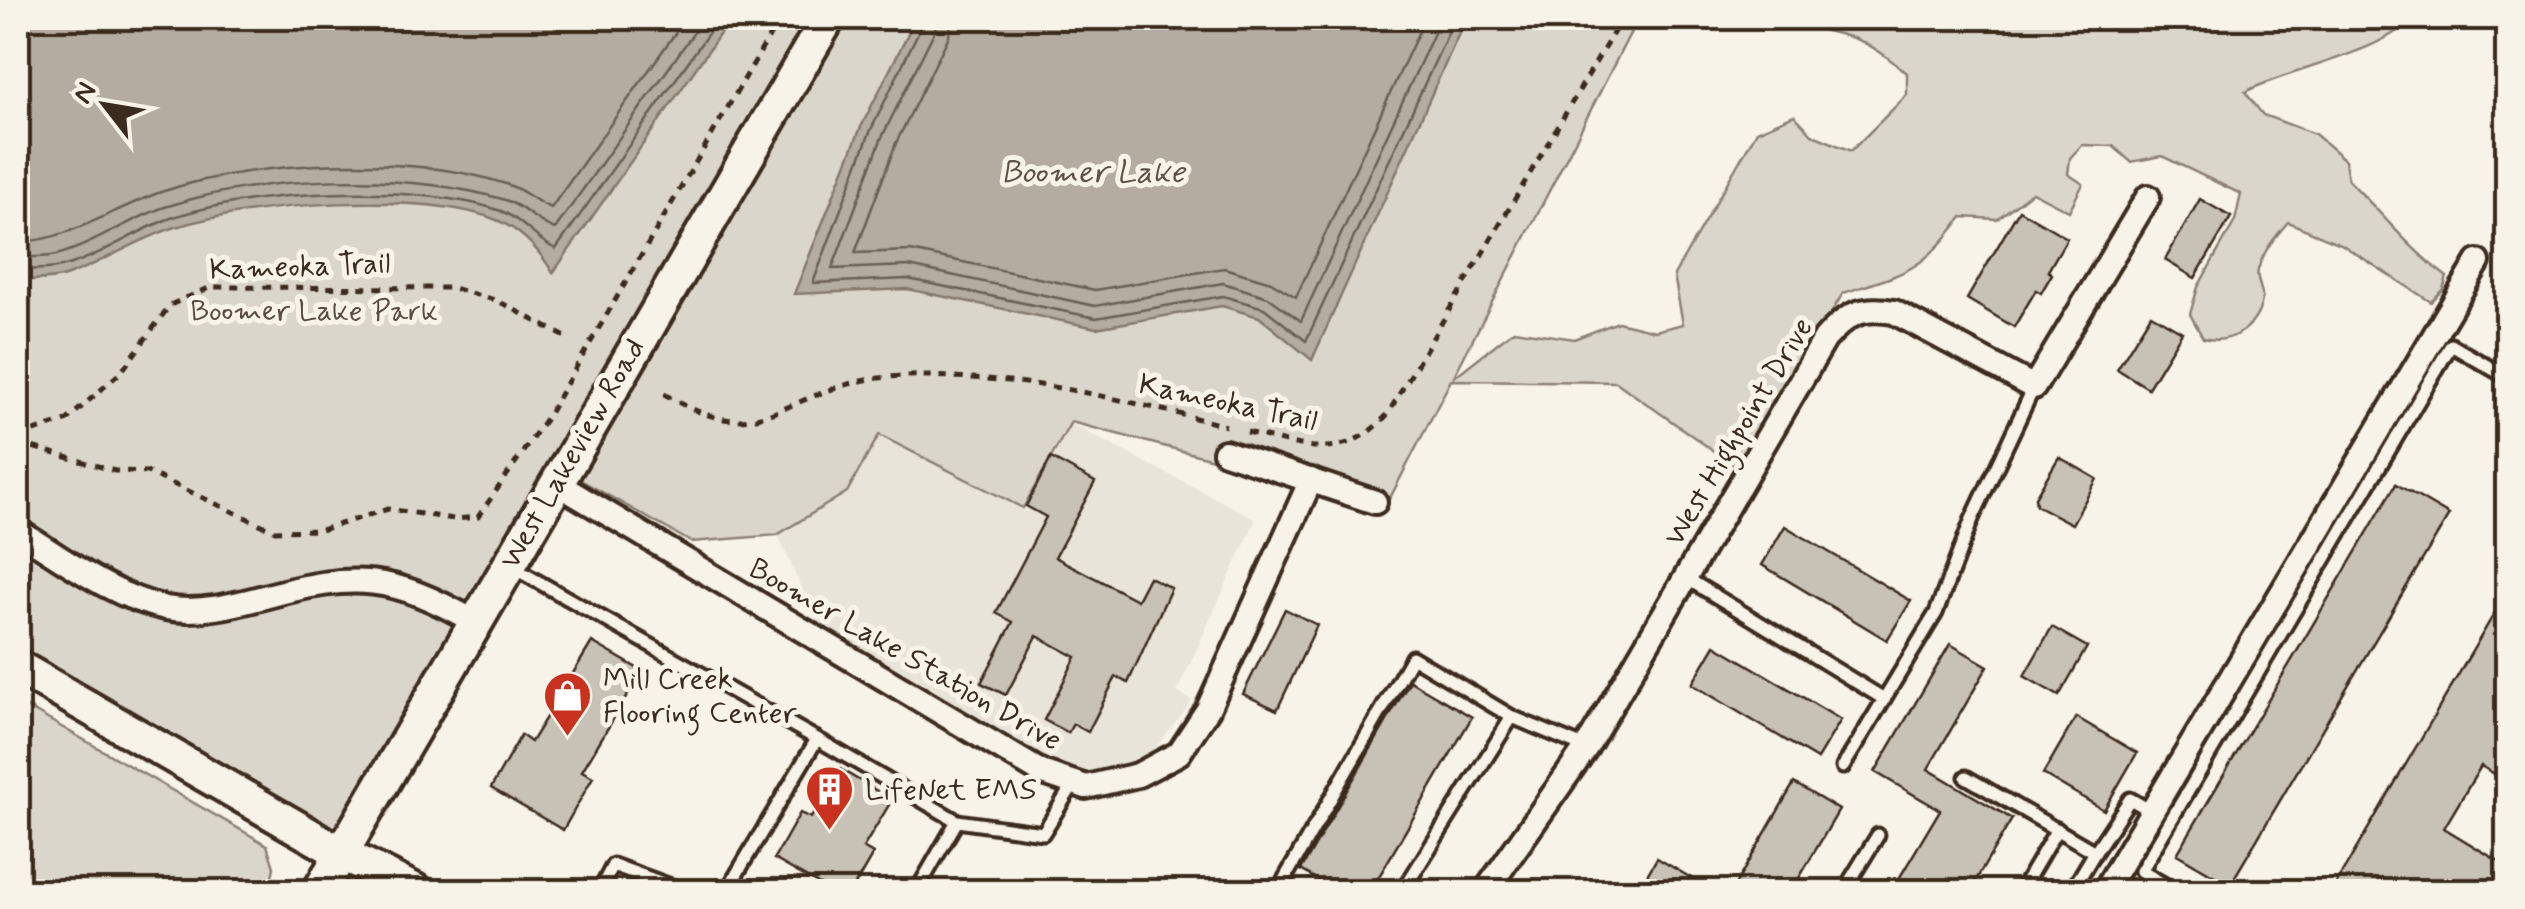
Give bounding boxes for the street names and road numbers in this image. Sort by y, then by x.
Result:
street label: Kameoka Trail [209,244,391,290]
street label: West Highpoint Drive [1655,311,1825,555]
street label: West Lakeview Road [491,332,655,576]
street label: Kameoka Trail [1135,365,1321,441]
street label: Boomer Lake Station Drive [742,549,1068,761]

